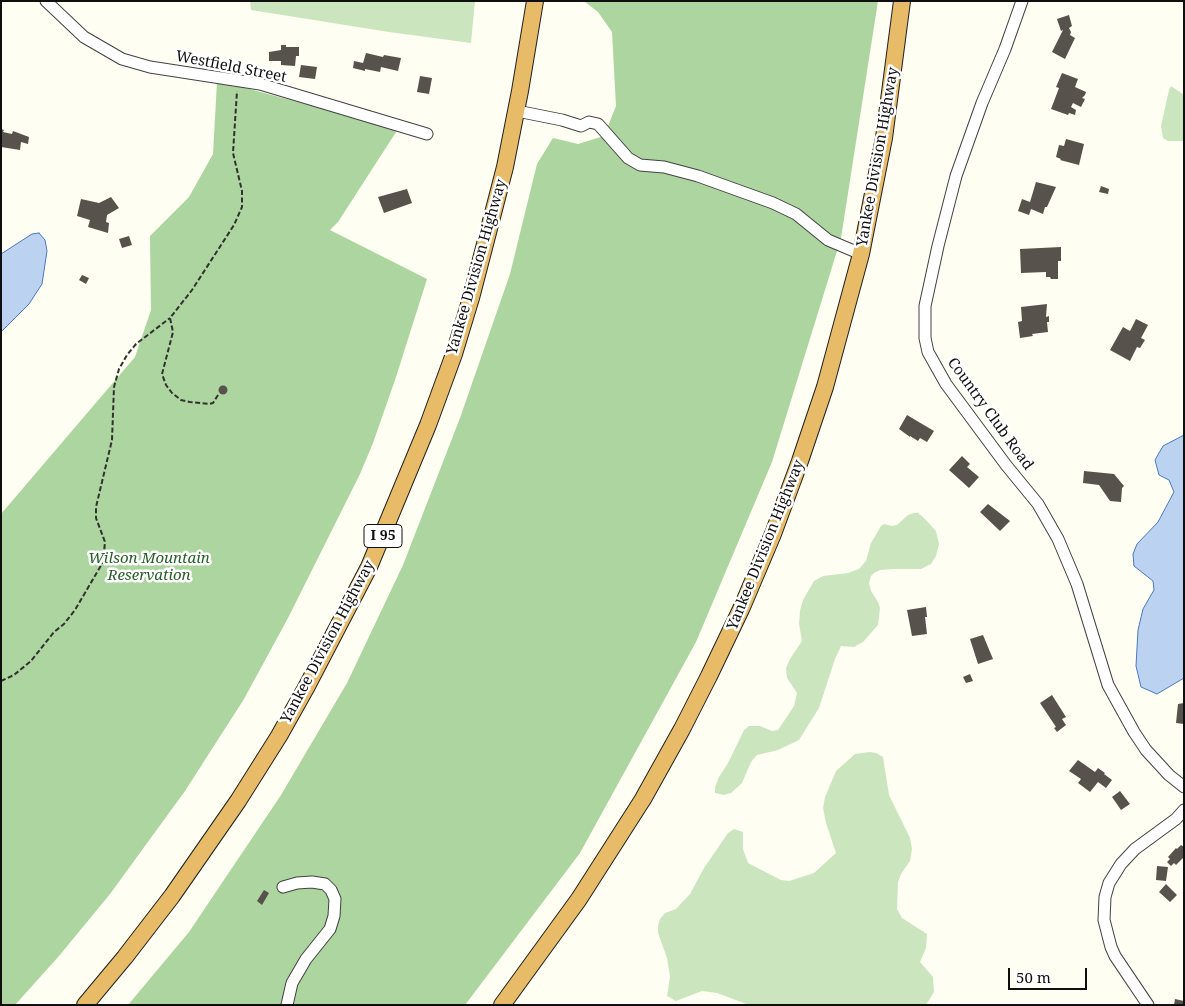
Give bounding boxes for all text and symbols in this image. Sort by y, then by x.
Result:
street label: Westfield Street [174,47,288,87]
street label: Yankee Division Highway [853,66,903,248]
street label: Yankee Division Highway [443,177,511,357]
street label: Country Club Road [943,354,1037,474]
street label: Yankee Division Highway [724,457,808,633]
road number: I 95 [364,524,402,548]
park label: Wilson Mountain Reservation [88,550,210,585]
street label: Yankee Division Highway [277,557,379,727]
scale bar [1010,958,1089,990]
text: 50 m [1016,967,1051,987]

